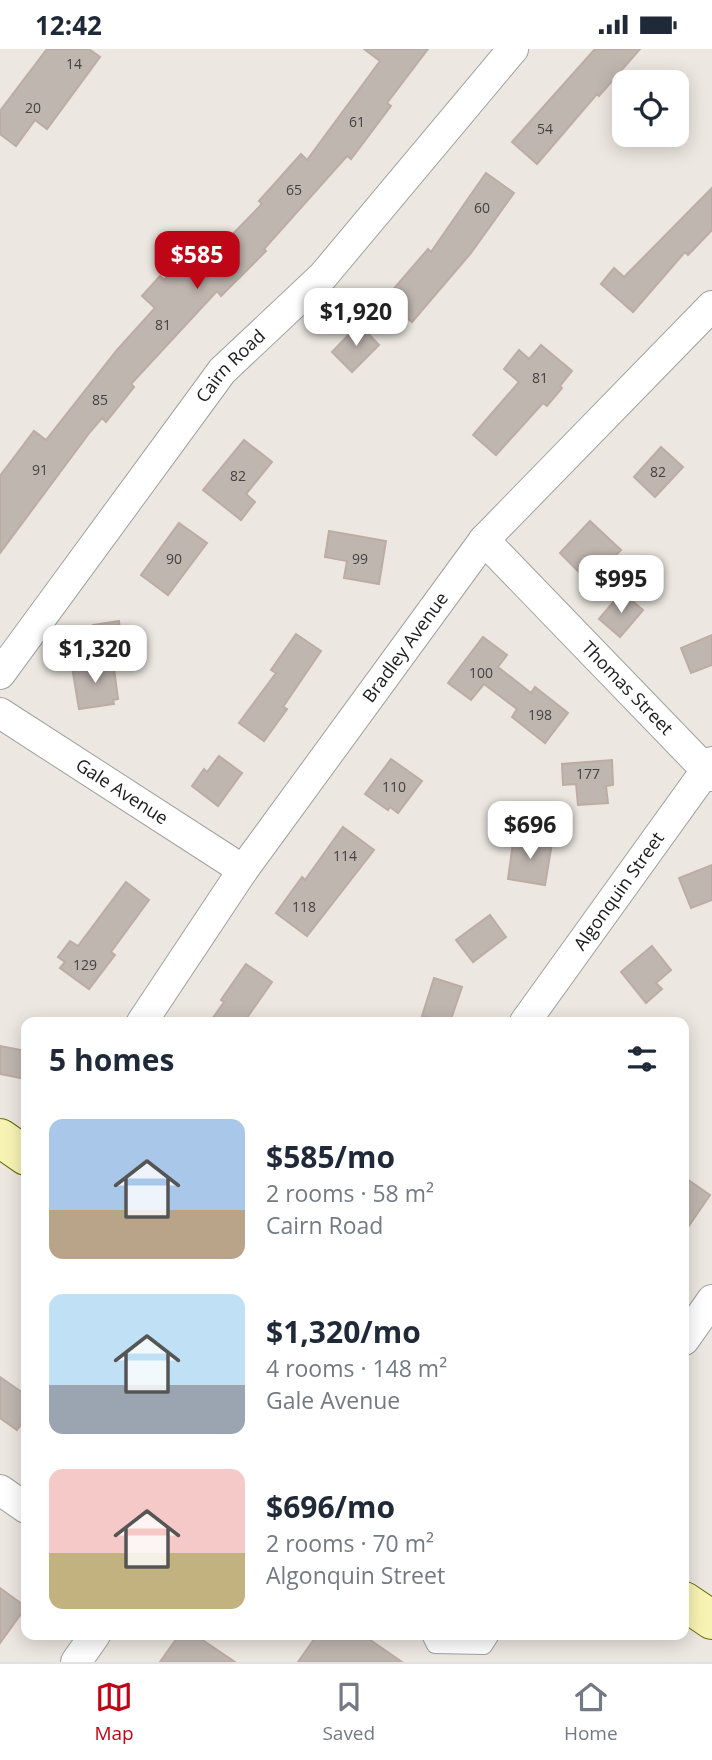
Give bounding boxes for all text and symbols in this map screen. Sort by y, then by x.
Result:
text: 12:42 [35,7,102,43]
house number: 14 [66,54,82,73]
map controls [612,70,689,147]
button: locate [612,70,689,147]
house number: 20 [25,98,41,117]
house number: 61 [349,112,365,131]
house number: 54 [537,119,553,138]
house number: 65 [286,180,302,199]
house number: 60 [474,198,490,217]
pin: $585 [156,231,238,291]
text: $585 [171,238,223,270]
pin: $1,920 [299,289,413,348]
text: $1,920 [320,295,392,327]
house number: 81 [155,315,171,334]
street label: Cairn Road [190,324,270,407]
house number: 81 [532,368,548,387]
house number: 85 [92,390,108,409]
house number: 91 [32,460,48,479]
house number: 82 [650,462,666,481]
house number: 82 [230,466,246,485]
house number: 90 [166,549,182,568]
house number: 99 [352,549,368,568]
pin: $995 [580,555,662,615]
text: $995 [595,562,647,594]
street label: Bradley Avenue [356,587,453,707]
pin: $1,320 [38,625,152,685]
text: $1,320 [59,632,131,664]
street label: Thomas Street [577,635,679,740]
house number: 100 [469,663,493,682]
house number: 198 [528,705,552,724]
street label: Gale Avenue [72,752,173,829]
house number: 177 [576,764,600,783]
house number: 110 [382,777,406,796]
pin: $696 [489,801,571,861]
text: $696 [504,808,556,840]
street label: Algonquin Street [568,827,669,955]
house number: 114 [333,846,357,865]
house number: 118 [292,897,316,916]
house number: 129 [73,955,97,974]
text: 5 homes [49,1039,174,1080]
icon: filters [623,1040,661,1078]
text: $585/mo [266,1136,395,1177]
icon: home [105,1147,189,1231]
text: 2 rooms · 58 m² [266,1177,434,1209]
text: Cairn Road [266,1209,383,1241]
text: $1,320/mo [266,1311,421,1352]
icon: home [105,1322,189,1406]
text: 4 rooms · 148 m² [266,1352,447,1384]
text: Gale Avenue [266,1384,400,1416]
text: $696/mo [266,1486,395,1527]
icon: home [105,1497,189,1581]
text: 2 rooms · 70 m² [266,1527,434,1559]
text: Algonquin Street [266,1559,445,1591]
tab: Map [94,1678,134,1746]
tab: Saved [322,1678,375,1746]
tab: Home [564,1678,618,1746]

